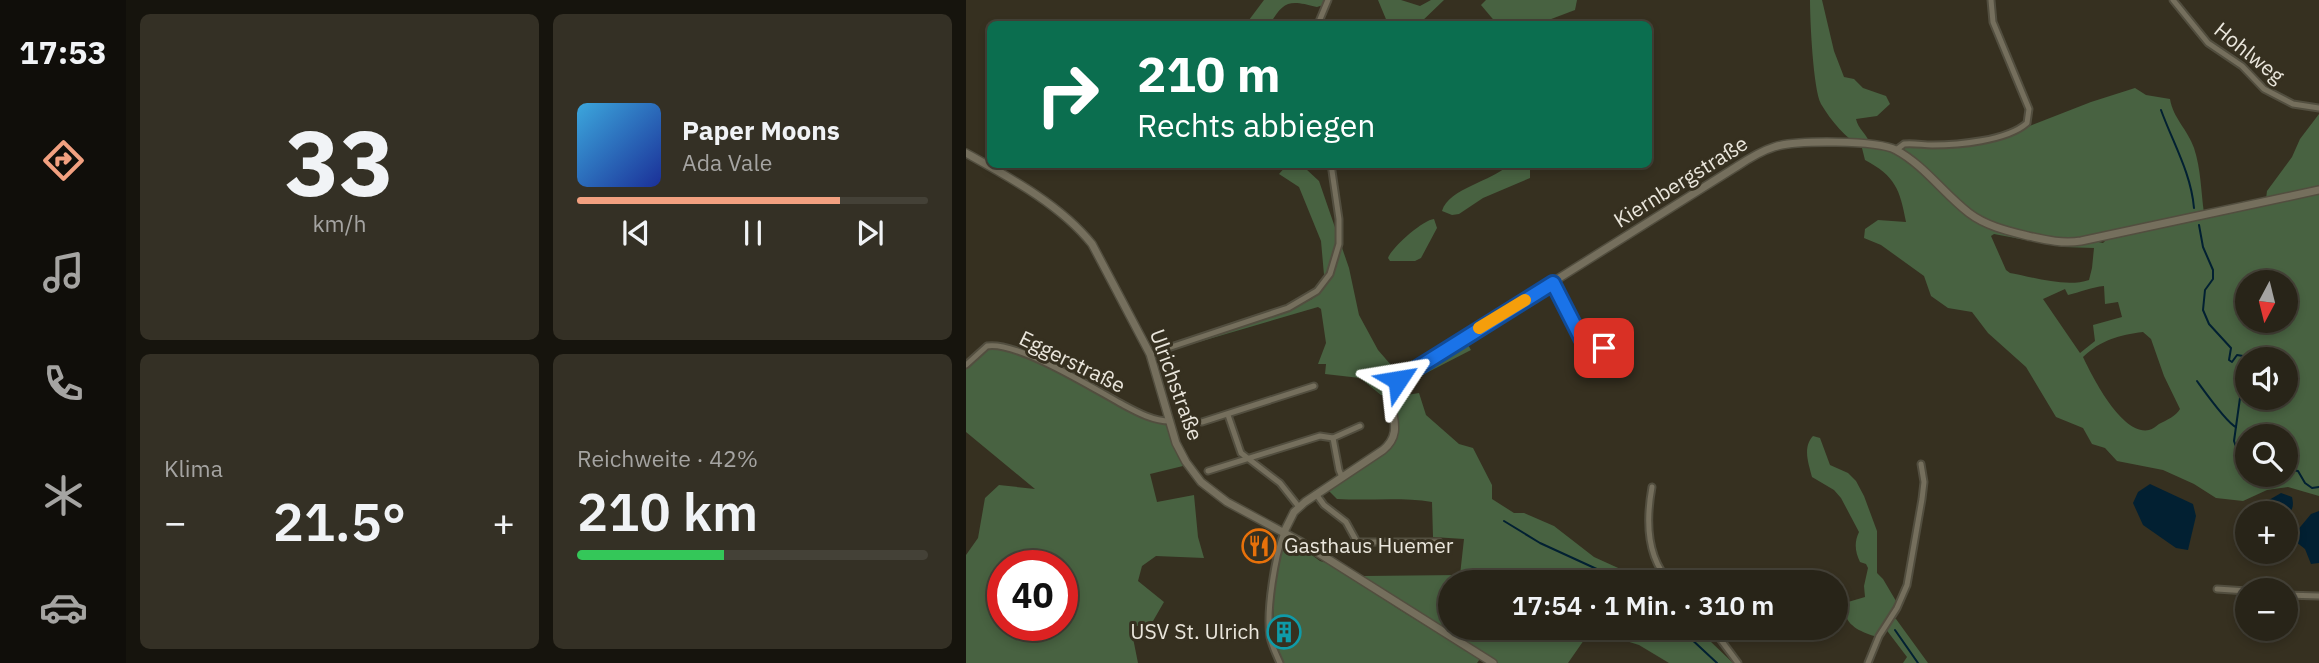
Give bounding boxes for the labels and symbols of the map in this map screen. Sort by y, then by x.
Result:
street label: Hohlweg [2209,15,2291,89]
street label: Kiernbergstraße [1608,129,1753,234]
north arrow [2235,270,2298,332]
pin [1574,318,1634,378]
street label: Eggerstraße [1015,323,1130,399]
street label: Ulrichstraße [1144,325,1210,444]
position arrow [1361,343,1435,417]
restaurant icon: Gasthaus Huemer [1240,527,1278,565]
place label: Gasthaus Huemer [1284,531,1454,559]
speed limit sign: 40 [987,550,1078,641]
building icon: USV St. Ulrich [1265,613,1303,651]
place label: USV St. Ulrich [1130,617,1260,645]

